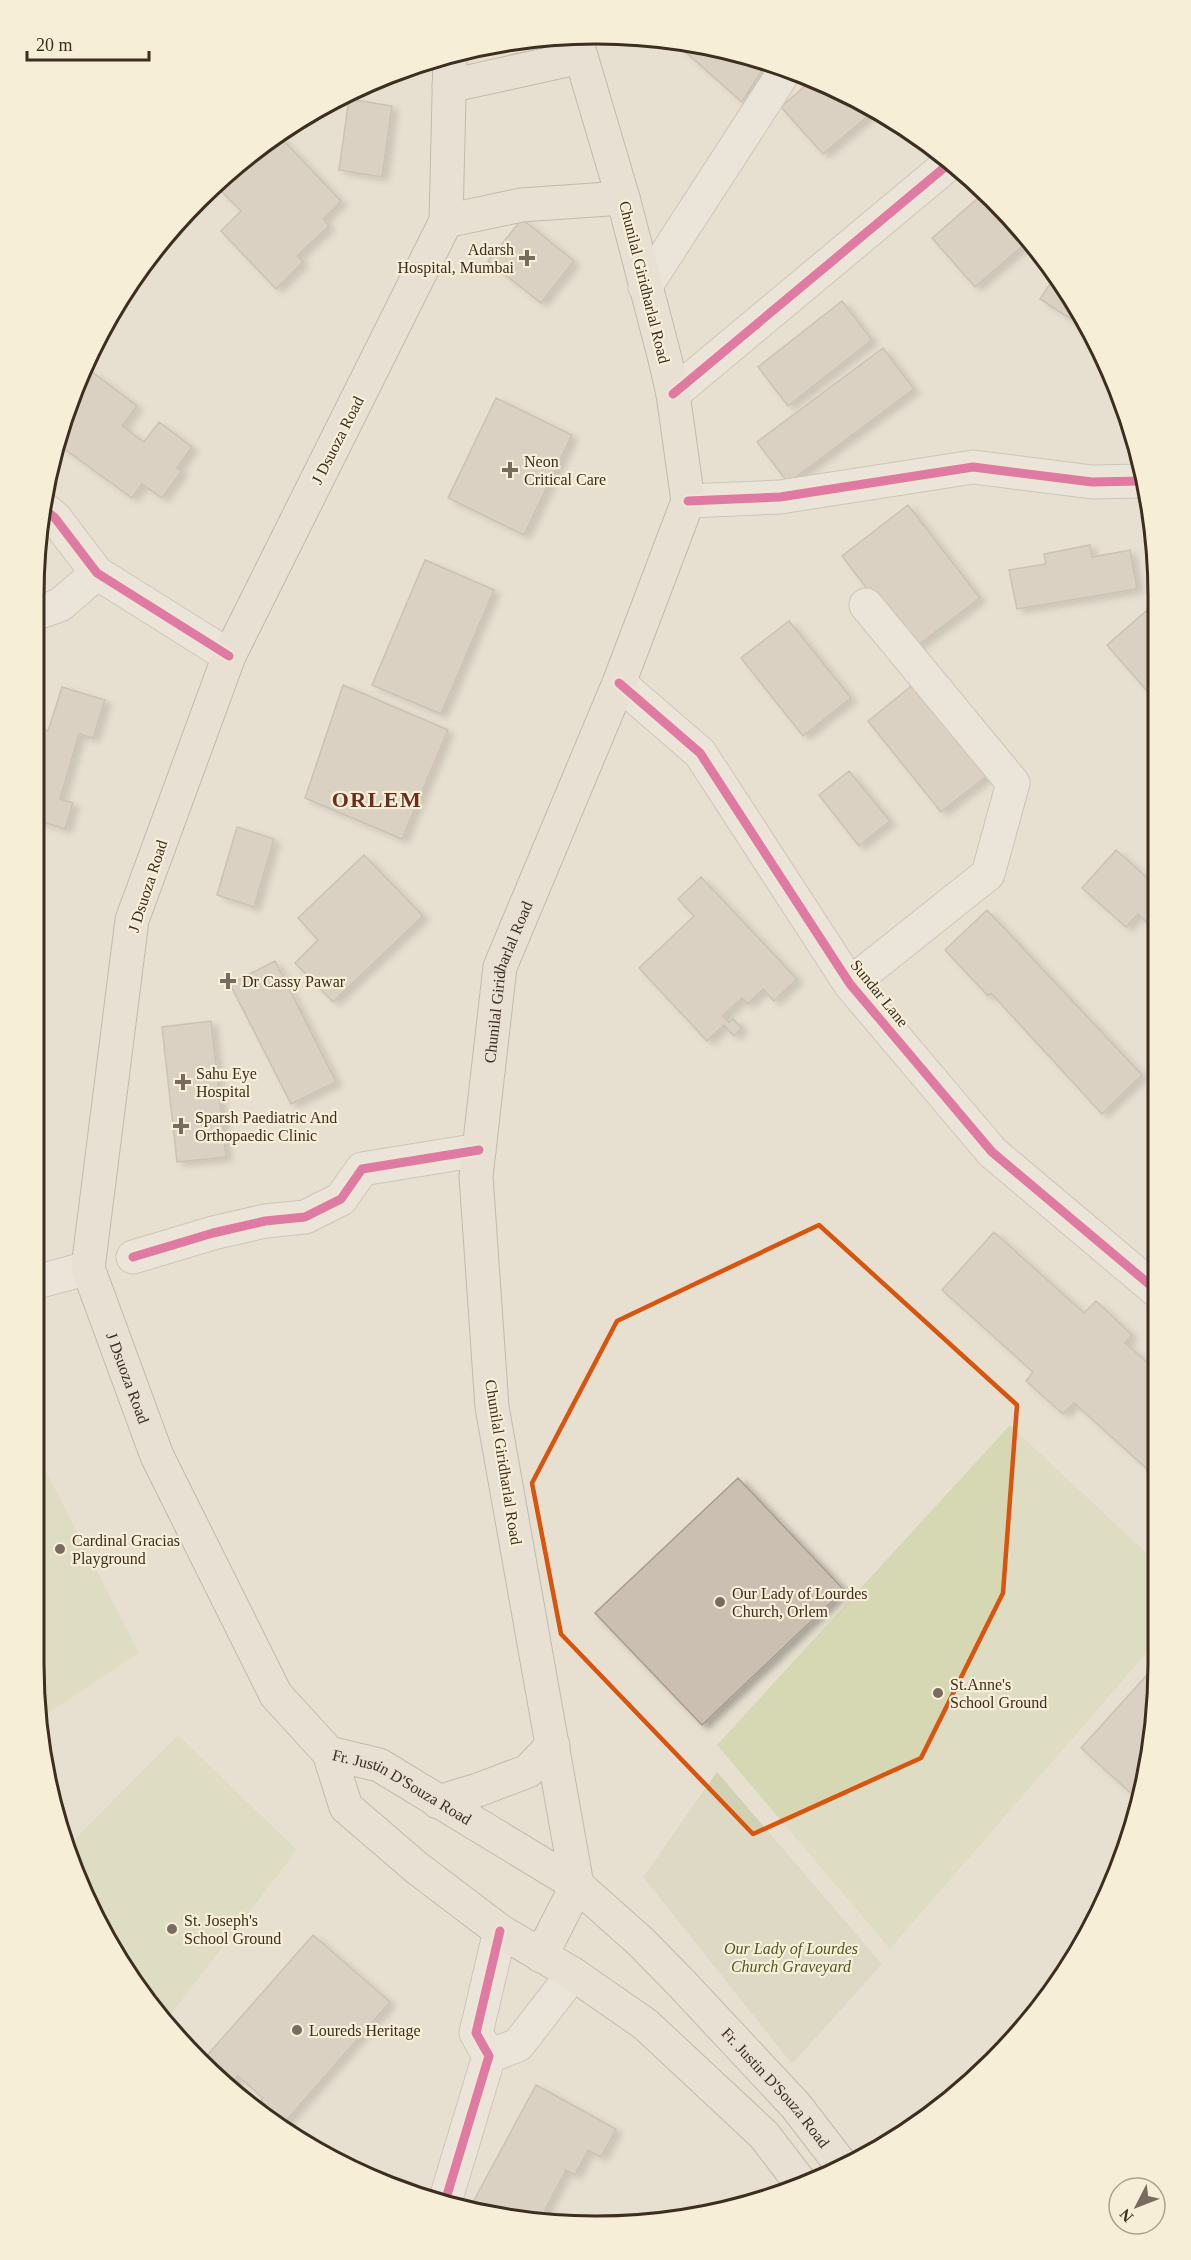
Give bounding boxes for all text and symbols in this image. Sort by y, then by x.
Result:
scale bar [27,24,148,62]
text: 20 m [36,35,73,55]
street label: Chunilal Giridharlal Road [616,199,673,365]
place label: Adarsh Hospital, Mumbai [398,241,515,277]
marker: Adarsh Hospital, Mumbai [518,249,536,267]
street label: J Dsuoza Road [308,394,367,487]
place label: Neon Critical Care [524,453,606,488]
marker: Neon Critical Care [501,461,519,479]
district label: ORLEM [332,787,422,812]
street label: J Dsuoza Road [125,838,170,934]
street label: Chunilal Giridharlal Road [481,899,536,1064]
street label: Sundar Lane [847,956,912,1030]
marker: Dr Cassy Pawar [219,972,237,990]
place label: Dr Cassy Pawar [242,973,346,991]
place label: Sahu Eye Hospital [196,1065,257,1101]
marker: Sahu Eye Hospital [174,1073,192,1091]
place label: Sparsh Paediatric And Orthopaedic Clinic [195,1109,337,1145]
marker: Sparsh Paediatric And Orthopaedic Clinic [172,1117,190,1135]
street label: J Dsuoza Road [103,1330,152,1426]
street label: Chunilal Giridharlal Road [482,1378,525,1546]
place label: Cardinal Gracias Playground [72,1532,180,1568]
marker: Cardinal Gracias Playground [53,1542,67,1556]
place label: Our Lady of Lourdes Church, Orlem [732,1585,868,1620]
marker: Our Lady of Lourdes Church, Orlem [713,1595,727,1609]
place label: St.Anne's School Ground [950,1676,1047,1711]
marker: St.Anne's School Ground [931,1686,945,1700]
street label: Fr. Justin D'Souza Road [331,1746,474,1828]
place label: St. Joseph's School Ground [184,1912,281,1947]
marker: St. Joseph's School Ground [165,1922,179,1936]
park label: Our Lady of Lourdes Church Graveyard [724,1940,858,1976]
place label: Loureds Heritage [309,2022,421,2040]
marker: Loureds Heritage [290,2023,304,2037]
street label: Fr. Justin D'Souza Road [718,2024,833,2151]
north arrow [1107,2176,1167,2236]
text: N [1116,2205,1136,2226]

